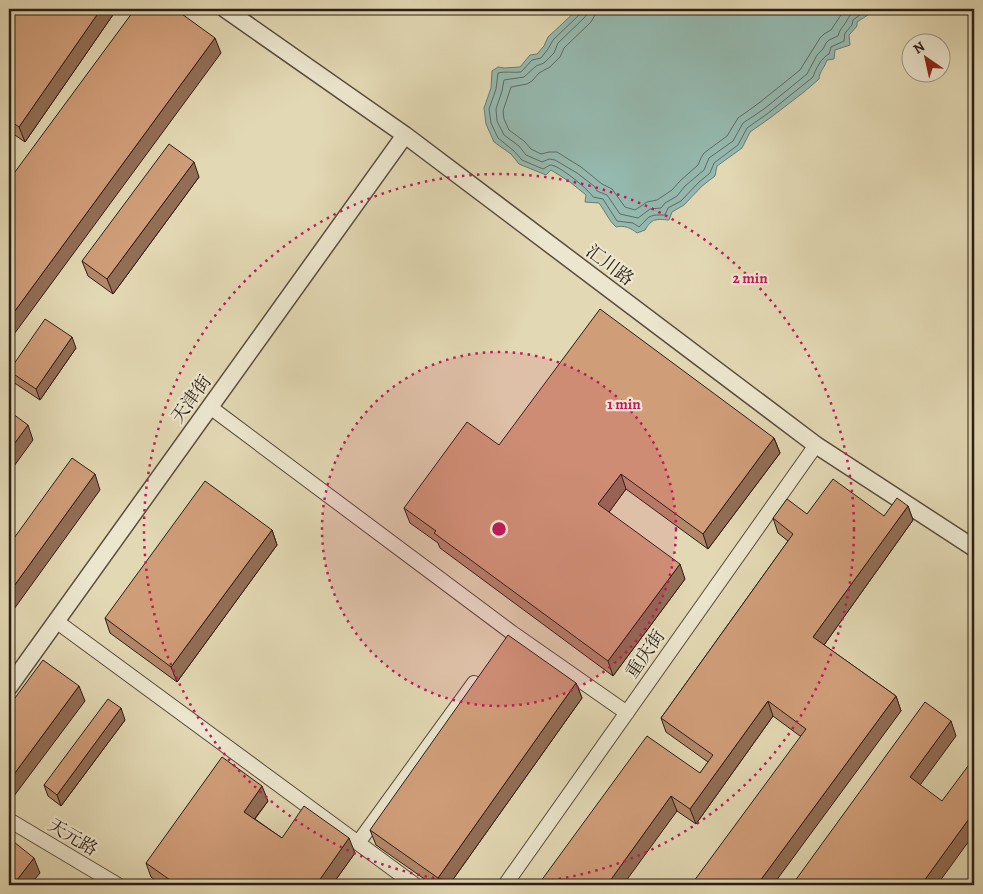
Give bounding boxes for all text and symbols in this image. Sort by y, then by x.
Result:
north arrow [900,32,950,82]
text: N [909,37,929,58]
street label: 汇川路 [581,239,639,291]
text: 2 min [732,268,768,288]
street label: 天津街 [165,370,217,428]
text: 1 min [607,394,641,414]
centre of rings [490,520,508,538]
street label: 重庆街 [620,625,670,683]
street label: 天元路 [44,813,102,861]

